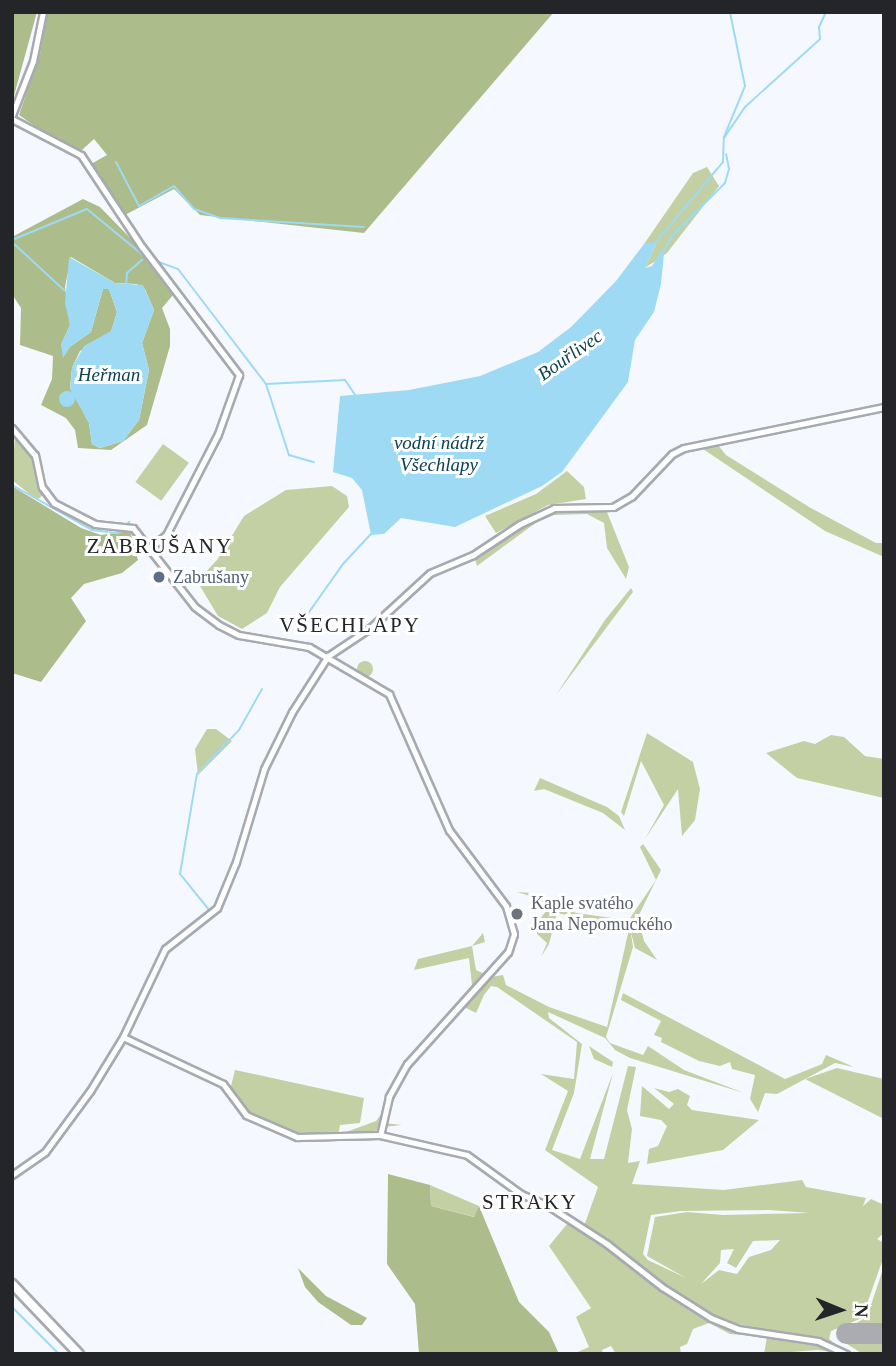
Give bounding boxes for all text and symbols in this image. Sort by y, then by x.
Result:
water label: Bouřlivec [533,324,607,386]
water label: Heřman [78,364,140,386]
water label: vodní nádrž Všechlapy [394,432,484,476]
district label: ZABRUŠANY [88,533,232,559]
place label: Zabrušany [173,566,249,588]
marker: Zabrušany [151,569,167,585]
district label: VŠECHLAPY [280,612,420,638]
place label: Kaple svatého Jana Nepomuckého [531,893,672,936]
marker: Kaple svatého Jana Nepomuckého [509,906,525,922]
district label: STRAKY [483,1189,577,1215]
north arrow [805,1275,875,1345]
text: N [851,1304,872,1318]

